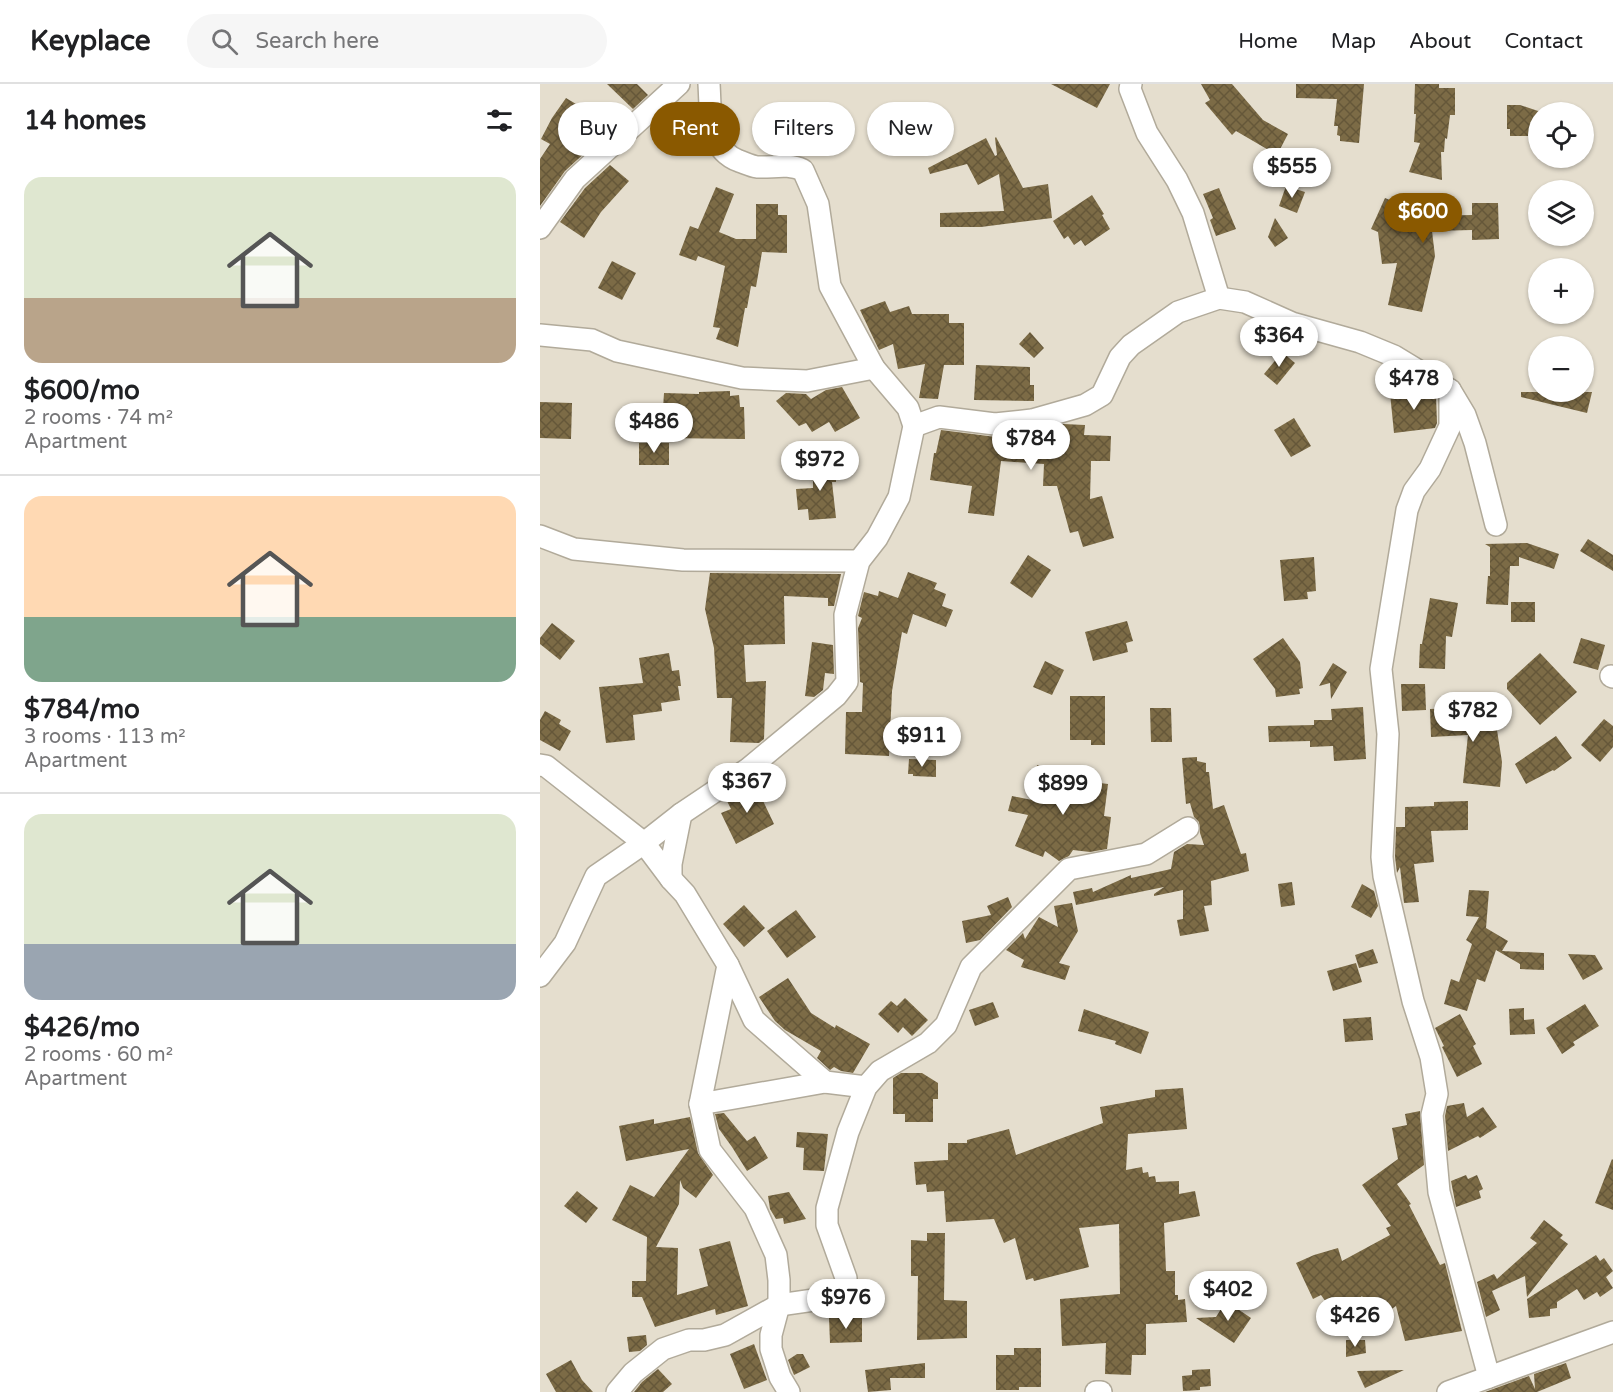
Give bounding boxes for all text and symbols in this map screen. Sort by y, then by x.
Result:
search box [187,14,607,68]
text: Keyplace [30,24,151,58]
icon: search [208,25,241,58]
text: Search here [256,28,379,54]
text: Home [1238,29,1298,54]
text: Map [1331,29,1376,54]
text: About [1409,29,1471,54]
text: Contact [1504,29,1583,54]
chip: Buy [558,102,638,156]
chip: Rent [650,102,740,156]
chip: Filters [752,102,855,156]
chip: New [867,102,954,156]
map controls [1528,102,1594,402]
button: locate [1528,102,1594,168]
icon: filters [483,104,516,137]
text: 14 homes [24,105,146,136]
pin: $555 [1256,148,1328,199]
text: $555 [1267,155,1317,179]
button: layers [1528,180,1594,246]
pin: $600 [1387,193,1459,244]
text: $600 [1398,200,1448,224]
icon: home [216,216,324,324]
button: + [1528,258,1594,324]
pin: $364 [1243,317,1315,368]
text: $364 [1254,324,1304,348]
button: − [1528,336,1594,402]
pin: $478 [1378,360,1450,411]
text: $478 [1389,367,1439,391]
text: $600/mo [24,375,140,406]
pin: $486 [618,403,690,454]
text: 2 rooms · 74 m² [24,406,173,430]
text: $486 [629,410,679,434]
pin: $784 [995,420,1067,471]
text: $784 [1006,427,1056,451]
text: Apartment [24,430,127,454]
pin: $972 [784,441,856,492]
text: $972 [795,448,845,472]
icon: home [216,535,324,643]
pin: $782 [1437,692,1509,743]
text: $784/mo [24,694,140,725]
text: $782 [1448,699,1498,723]
pin: $911 [886,717,958,768]
text: $911 [897,724,947,748]
text: 3 rooms · 113 m² [24,725,186,749]
text: Apartment [24,749,127,773]
pin: $367 [711,763,783,814]
pin: $899 [1027,765,1099,816]
text: $367 [722,770,772,794]
text: $899 [1038,772,1088,796]
icon: home [216,853,324,961]
text: $426/mo [24,1012,140,1043]
text: 2 rooms · 60 m² [24,1043,173,1067]
text: Apartment [24,1067,127,1091]
pin: $402 [1192,1271,1264,1322]
text: $402 [1203,1278,1253,1302]
pin: $976 [810,1279,882,1330]
text: $976 [821,1286,871,1310]
pin: $426 [1319,1297,1391,1348]
text: $426 [1330,1304,1380,1328]

